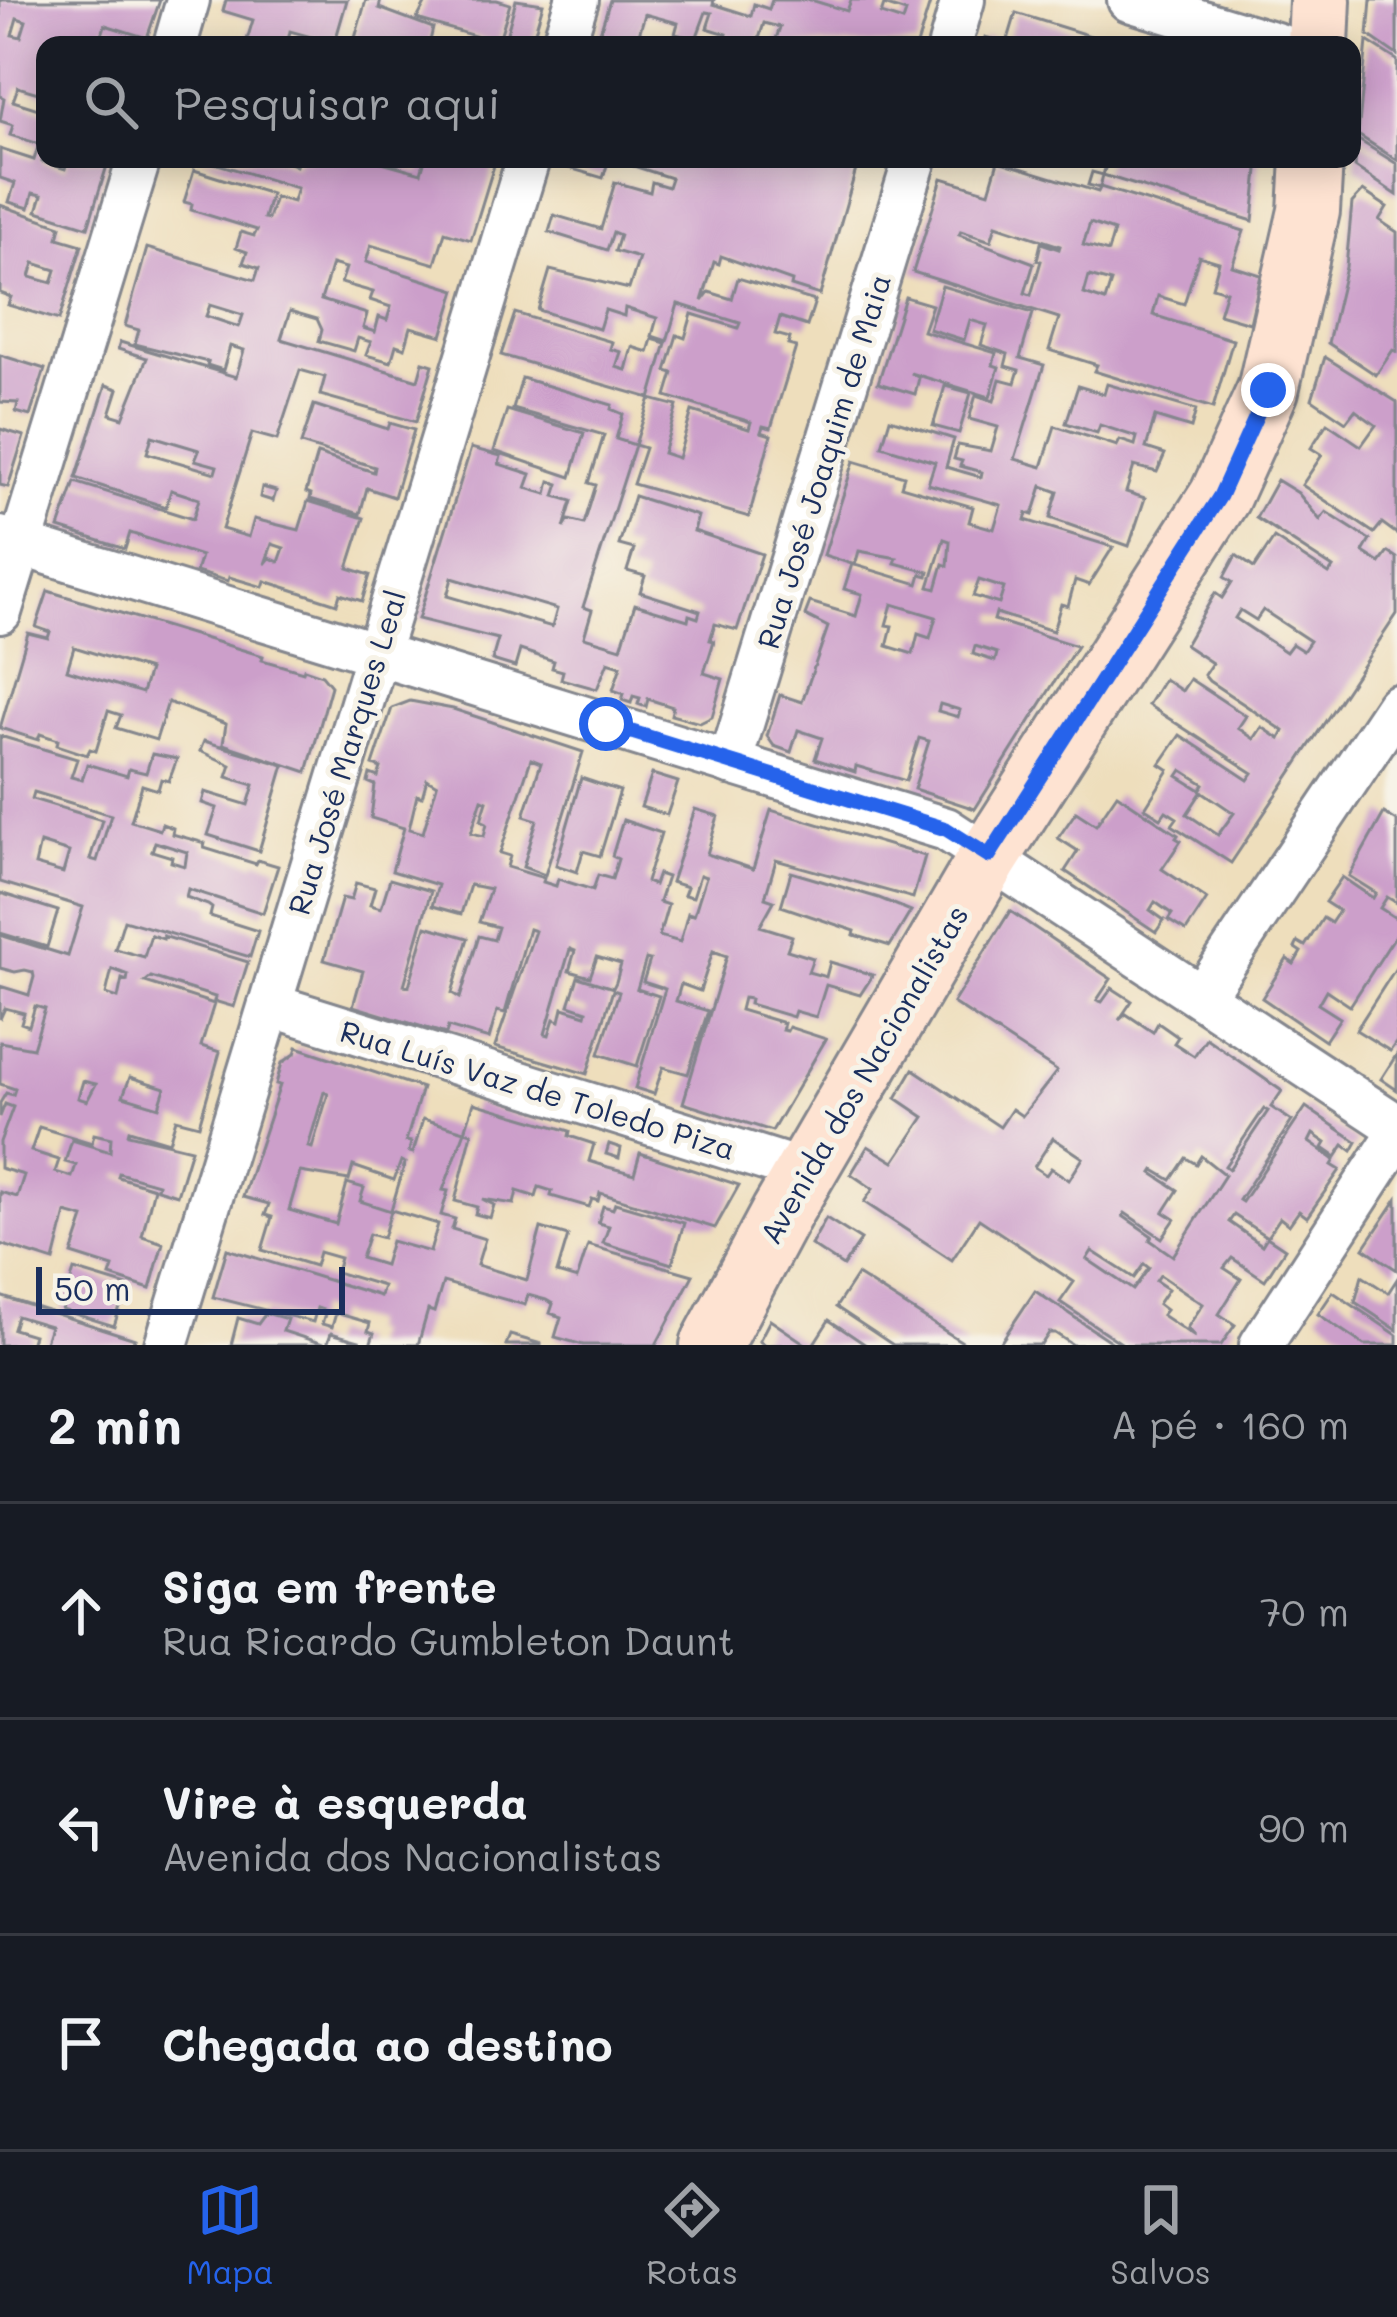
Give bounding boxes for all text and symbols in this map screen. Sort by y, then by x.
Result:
search box [36,36,1361,168]
icon: search [78,69,144,135]
text: Pesquisar aqui [174,73,501,131]
street label: Rua José Joaquim de Maia [747,269,899,653]
route end [1241,363,1295,417]
street label: Rua José Marques Leal [278,585,414,919]
route start [579,697,633,751]
street label: Avenida dos Nacionalistas [749,897,977,1251]
street label: Rua Luís Vaz de Toledo Piza [336,1010,740,1168]
scale bar [36,1261,345,1314]
text: 50 m [54,1266,130,1309]
text: 2 min [48,1390,182,1457]
text: A pé · 160 m [1111,1398,1349,1449]
text: Siga em frente [162,1556,497,1614]
icon: ahead [48,1578,114,1644]
text: 70 m [1260,1585,1349,1636]
text: Rua Ricardo Gumbleton Daunt [162,1614,735,1665]
text: Vire à esquerda [162,1772,528,1830]
icon: left [48,1794,114,1860]
text: 90 m [1258,1801,1349,1852]
text: Avenida dos Nacionalistas [162,1830,662,1881]
icon: arrive [48,2010,114,2076]
text: Chegada ao destino [162,2014,613,2072]
tab: Mapa [186,2177,274,2292]
tab: Rotas [646,2177,738,2292]
tab: Salvos [1110,2177,1211,2292]

